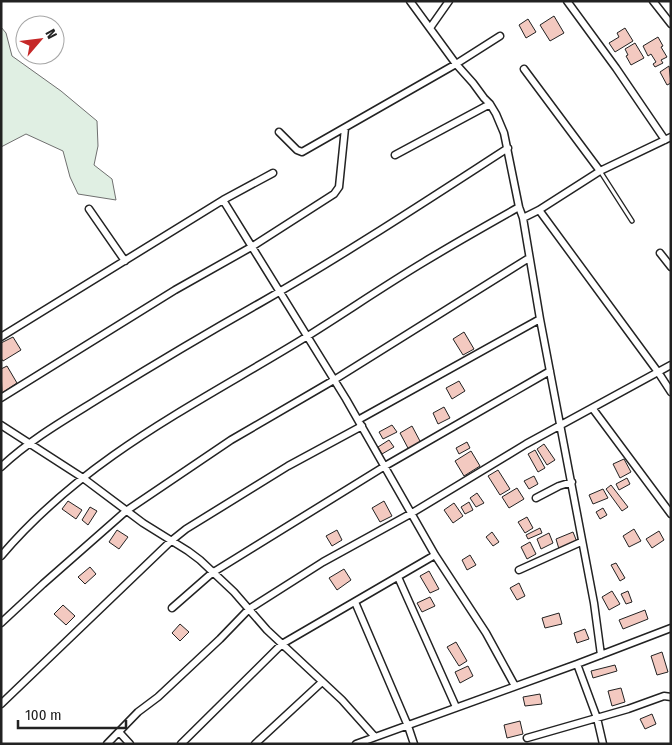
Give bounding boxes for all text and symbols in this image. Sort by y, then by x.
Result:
north arrow [15,15,65,65]
text: N [42,26,61,42]
scale bar [18,698,125,730]
text: 100 m [25,706,62,724]

